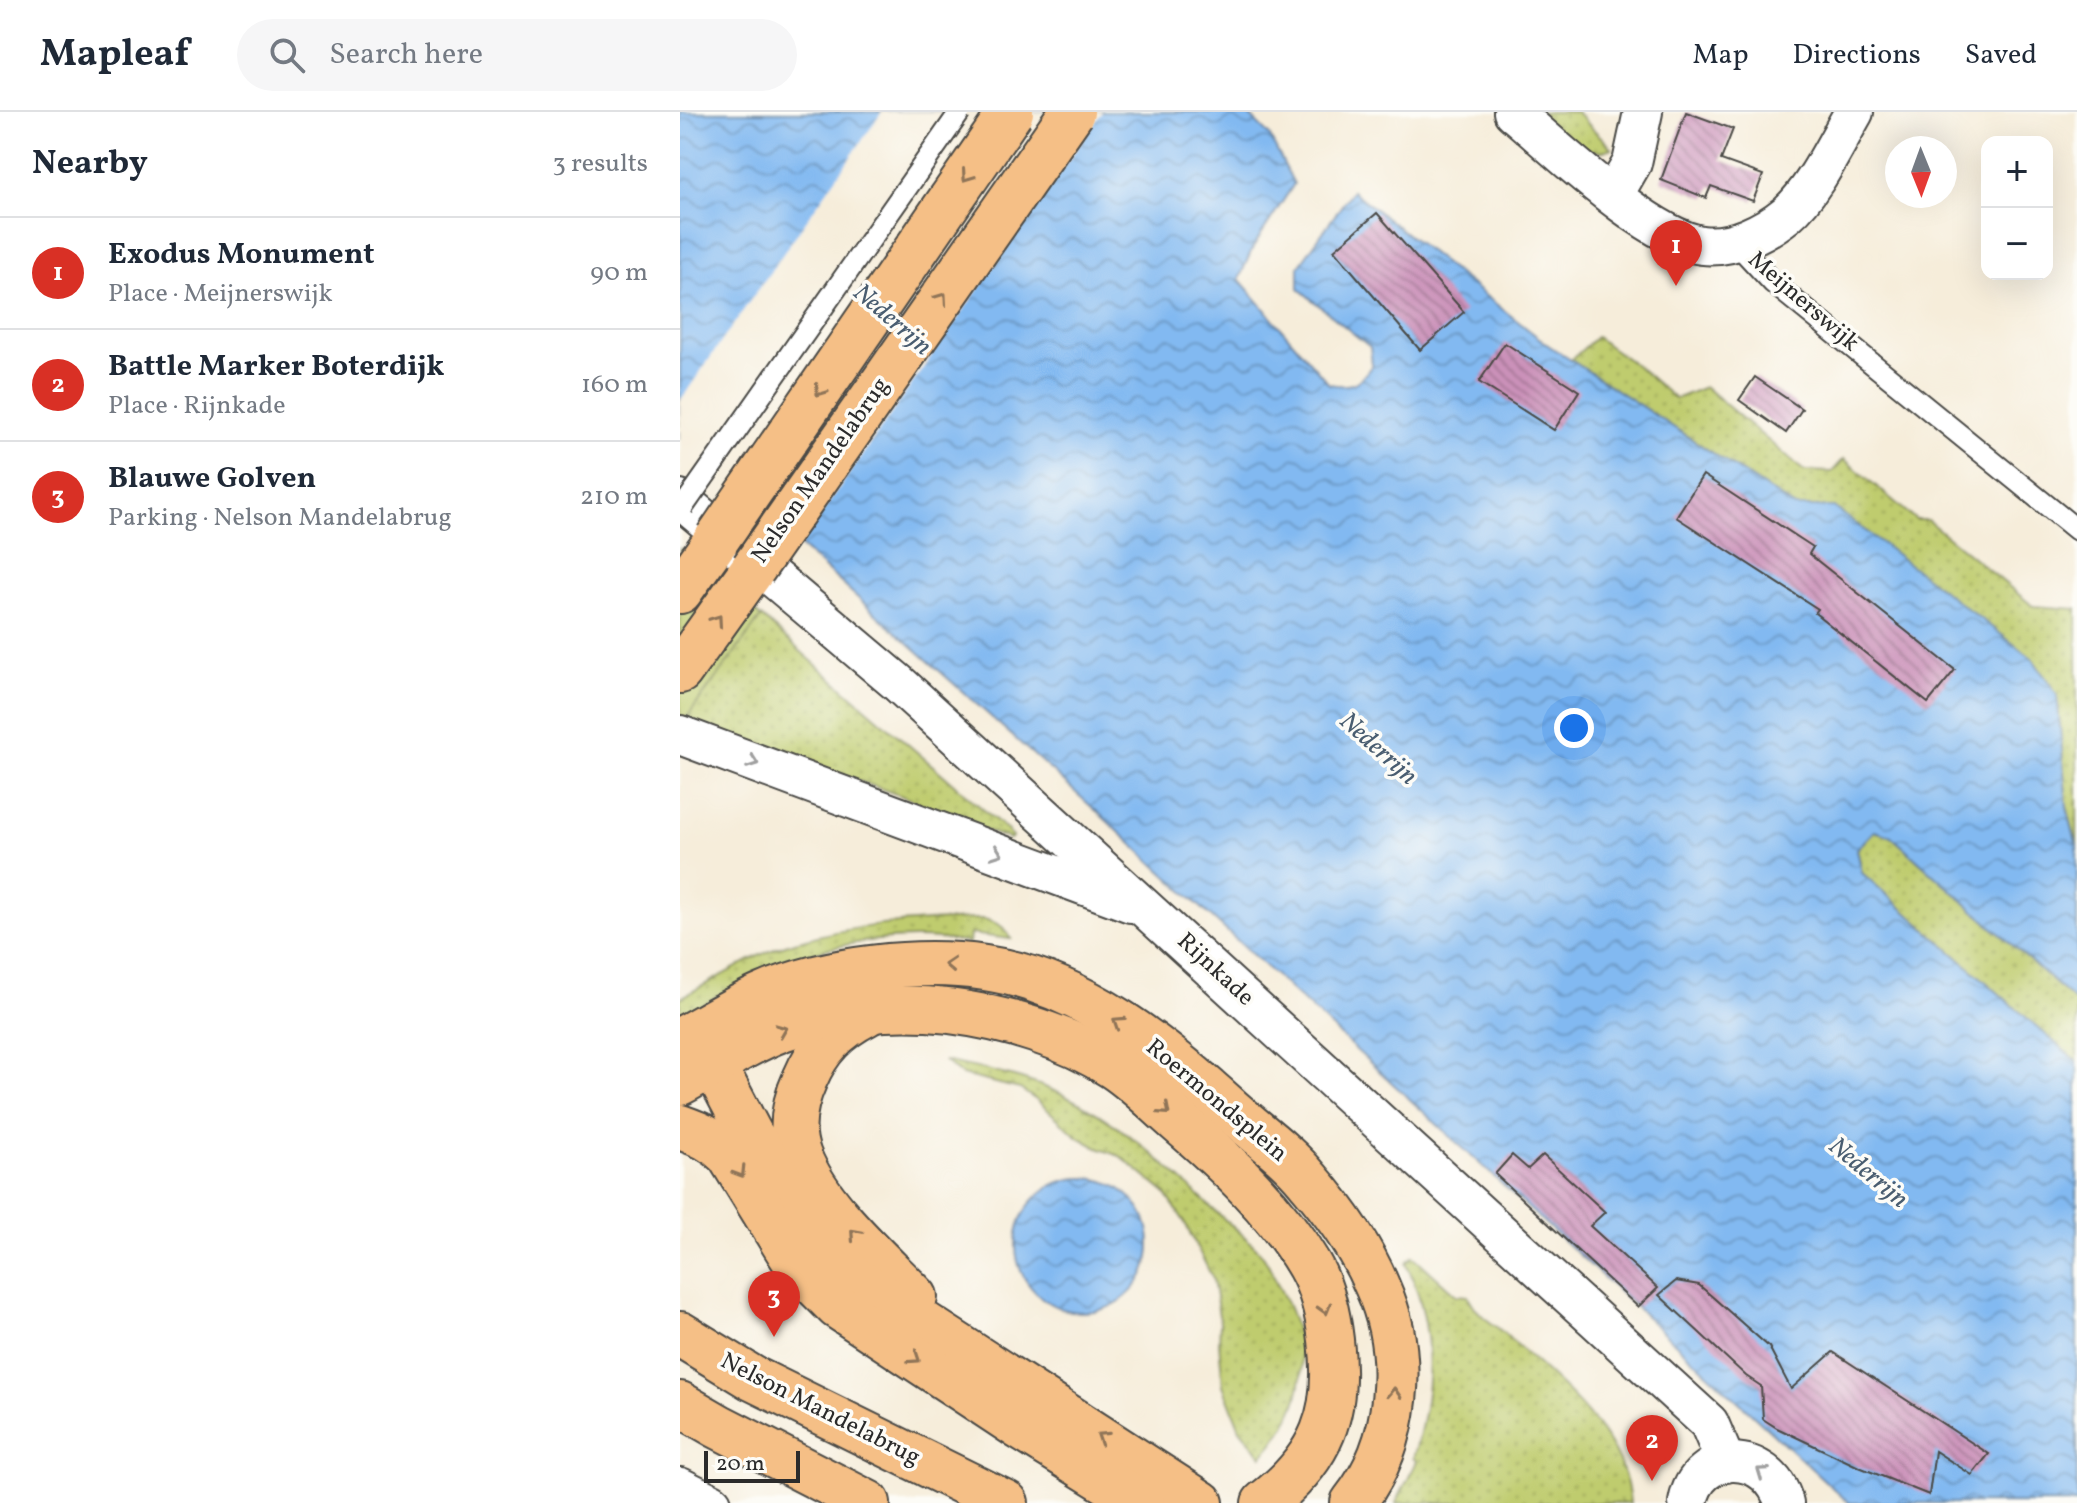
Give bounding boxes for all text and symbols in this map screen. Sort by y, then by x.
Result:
search box [237,19,797,91]
text: Mapleaf [40,29,189,82]
icon: search [265,33,309,77]
text: Search here [329,34,483,76]
text: Map [1693,36,1749,75]
text: Directions [1793,36,1921,75]
text: Saved [1965,36,2037,75]
north arrow [1885,136,1957,208]
map controls [1981,136,2053,280]
button: + [1981,136,2053,208]
text: Nearby [32,141,148,188]
text: 3 results [552,146,648,182]
one-way arrow [962,168,977,182]
button: − [1981,208,2053,280]
pin: 1 [1650,220,1702,286]
text: Exodus Monument [108,234,374,276]
street label: Meijnerswijk [1740,244,1866,360]
text: 1 [53,255,63,291]
text: 90 m [590,255,648,291]
text: Place · Meijnerswijk [108,276,333,312]
water label: Nederrijn [845,276,939,364]
one-way arrow [932,292,947,306]
text: Battle Marker Boterdijk [108,346,445,388]
text: 2 [51,367,65,403]
text: 160 m [581,367,648,403]
street label: Nelson Mandelabrug [744,371,898,571]
one-way arrow [814,382,829,396]
text: Place · Rijnkade [108,388,286,424]
text: Blauwe Golven [108,458,316,500]
text: 3 [51,479,65,515]
text: 210 m [580,479,648,515]
text: Parking · Nelson Mandelabrug [108,500,452,536]
one-way arrow [707,614,721,628]
water label: Nederrijn [1331,704,1425,794]
your location [1554,708,1594,748]
one-way arrow [745,752,759,769]
one-way arrow [989,843,1003,860]
street label: Rijnkade [1169,925,1261,1015]
one-way arrow [943,957,956,974]
one-way arrow [1112,1016,1126,1031]
one-way arrow [774,1023,788,1040]
street label: Roermondsplein [1138,1031,1294,1171]
one-way arrow [1155,1100,1170,1115]
water label: Nederrijn [1820,1129,1916,1217]
one-way arrow [730,1163,746,1178]
one-way arrow [850,1228,864,1243]
pin: 3 [748,1271,800,1337]
one-way arrow [1316,1302,1332,1316]
street label: Nelson Mandelabrug [714,1345,926,1475]
one-way arrow [906,1349,920,1364]
one-way arrow [1385,1386,1402,1399]
pin: 2 [1626,1415,1678,1481]
one-way arrow [1096,1432,1111,1447]
scale bar [704,1447,800,1483]
text: 20 m [716,1449,765,1480]
one-way arrow [1757,1467,1771,1482]

